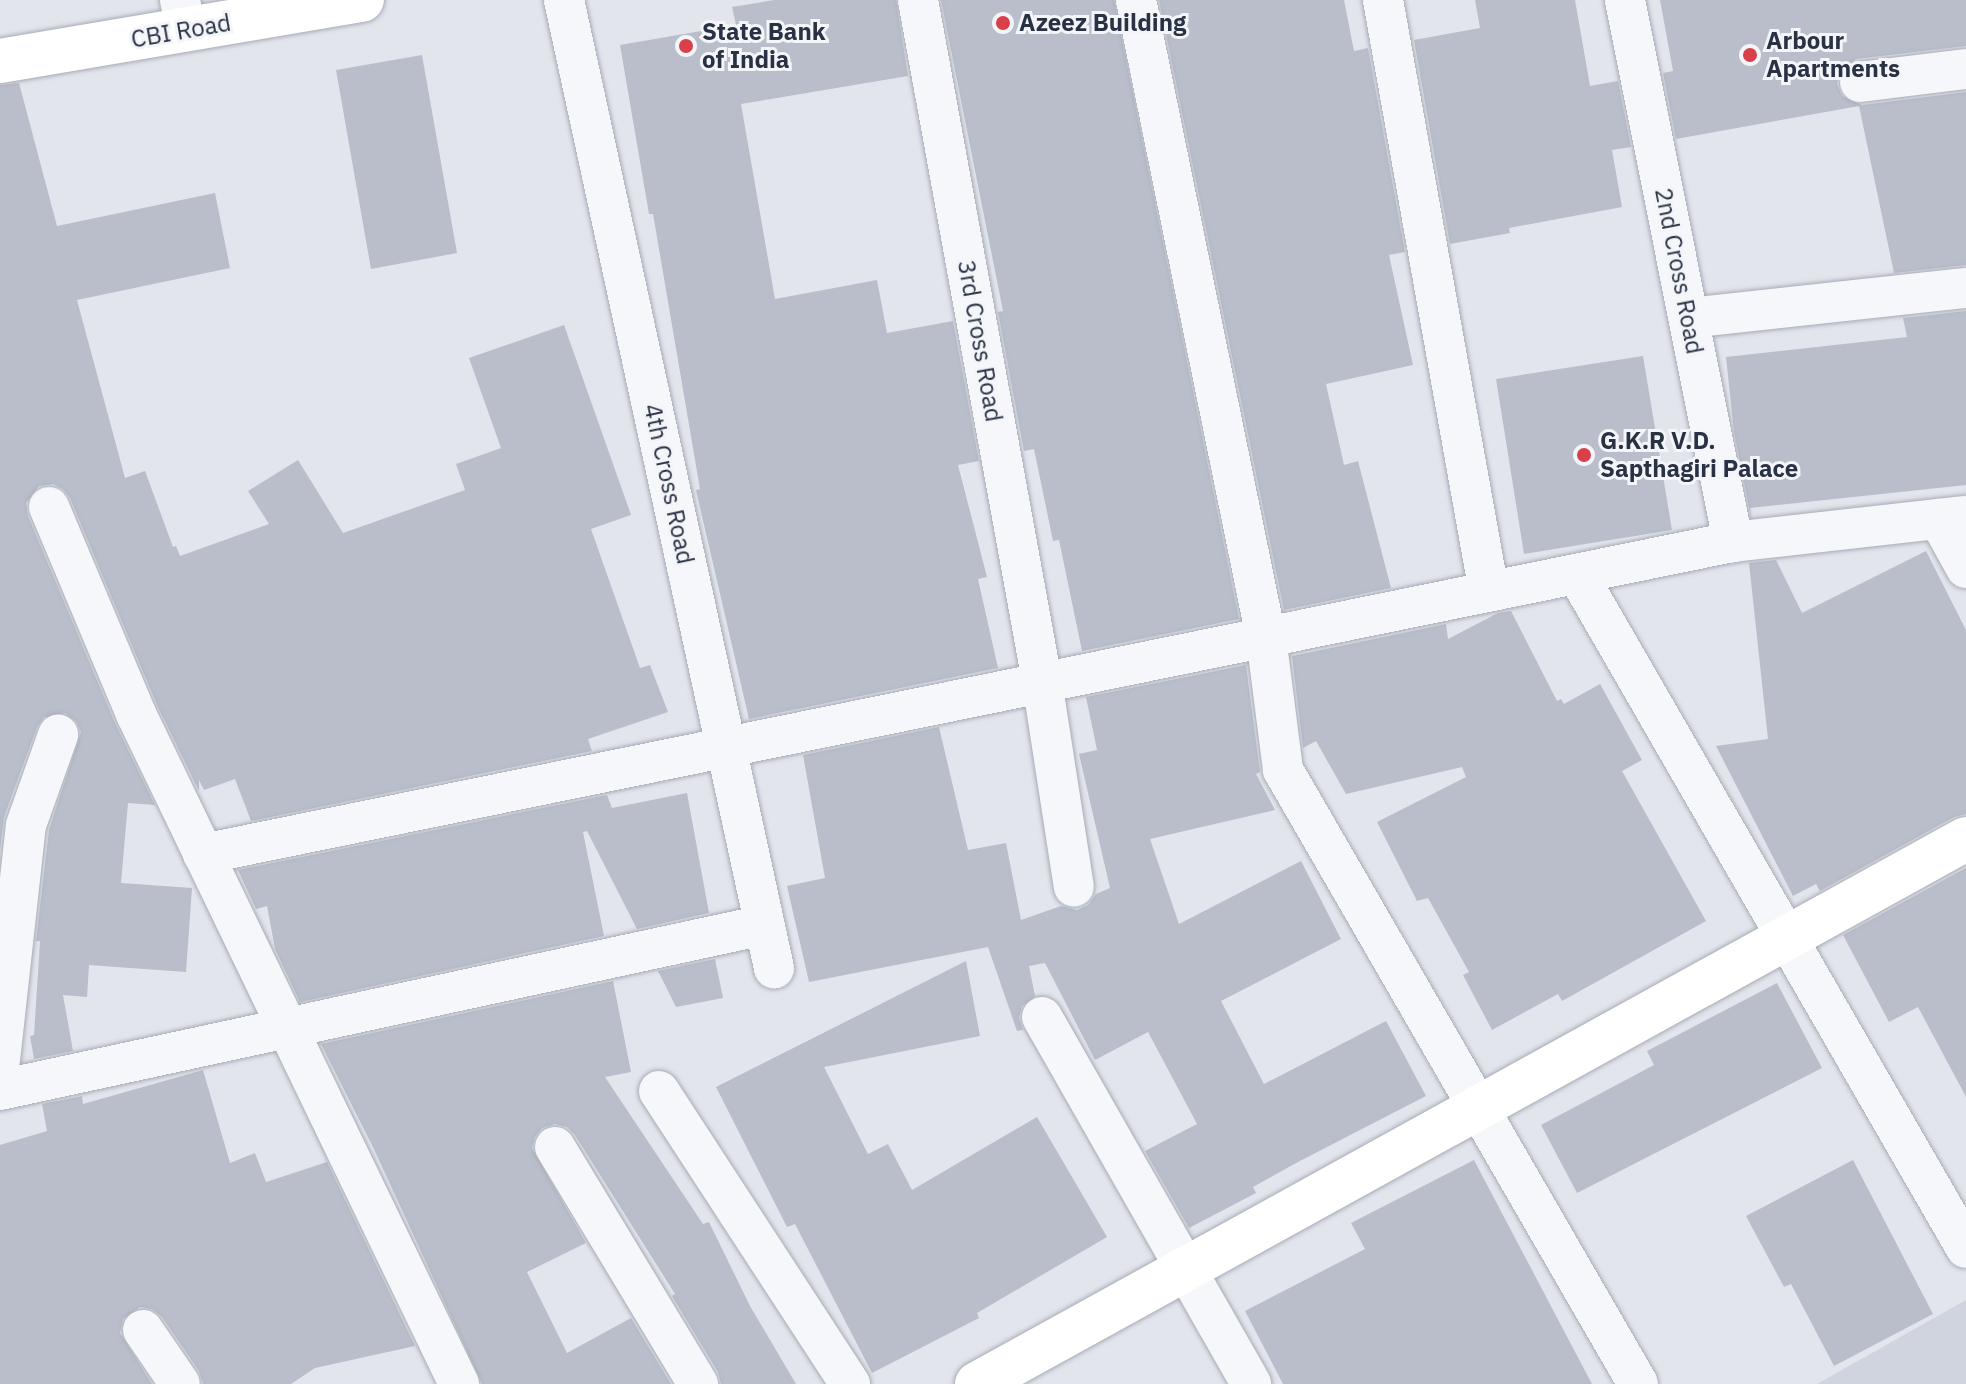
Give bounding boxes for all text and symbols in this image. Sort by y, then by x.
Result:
street label: CBI Road [129,8,233,54]
place label: Azeez Building [1019,9,1186,37]
marker: Azeez Building [994,14,1012,32]
place label: State Bank of India [702,18,826,74]
place label: Arbour Apartments [1766,27,1900,83]
marker: State Bank of India [677,37,695,55]
marker: Arbour Apartments [1741,46,1759,64]
street label: 2nd Cross Road [1649,185,1709,357]
street label: 3rd Cross Road [952,258,1008,424]
street label: 4th Cross Road [638,401,700,567]
place label: G.K.R V.D. Sapthagiri Palace [1600,427,1798,483]
marker: G.K.R V.D. Sapthagiri Palace [1575,446,1593,464]

